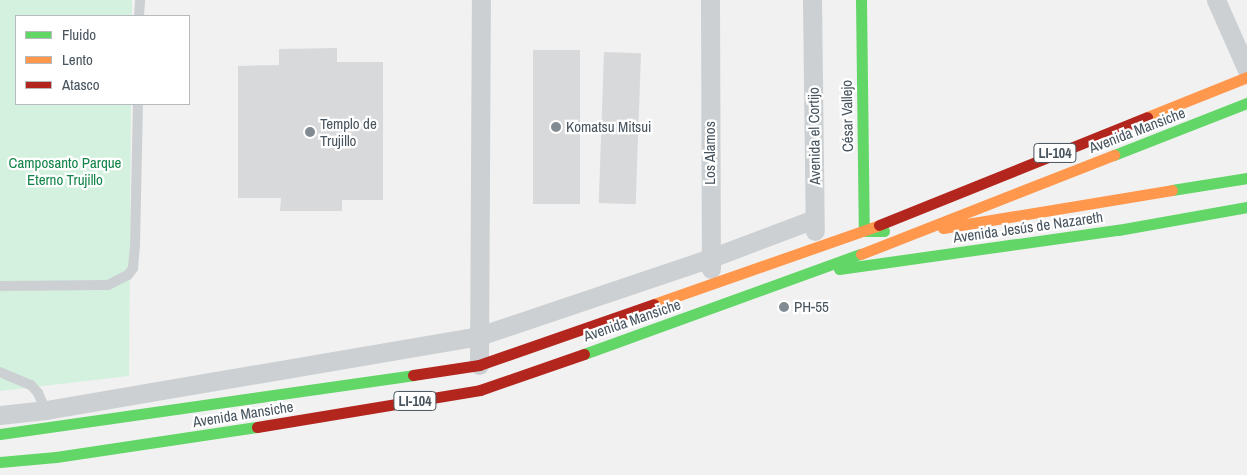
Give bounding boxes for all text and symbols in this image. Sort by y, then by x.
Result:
legend [15,15,190,105]
text: Fluido [62,24,96,45]
text: Lento [62,49,93,70]
text: Atasco [62,74,100,95]
street label: César Vallejo [837,80,857,152]
street label: Avenida el Cortijo [804,87,824,185]
street label: Avenida Mansiche [1086,103,1188,157]
place label: Templo de Trujillo [320,114,377,149]
place label: Komatsu Mitsui [566,118,651,136]
marker: Komatsu Mitsui [550,121,562,133]
street label: Los Alamos [701,121,719,185]
marker: Templo de Trujillo [304,126,316,138]
road number: LI-104 [1032,142,1078,164]
park label: Camposanto Parque Eterno Trujillo [9,153,121,188]
street label: Avenida Jesús de Nazareth [952,208,1104,246]
street label: Avenida Mansiche [581,295,683,345]
place label: PH-55 [794,298,829,316]
marker: PH-55 [778,301,790,313]
road number: LI-104 [392,390,438,412]
street label: Avenida Mansiche [191,397,295,431]

